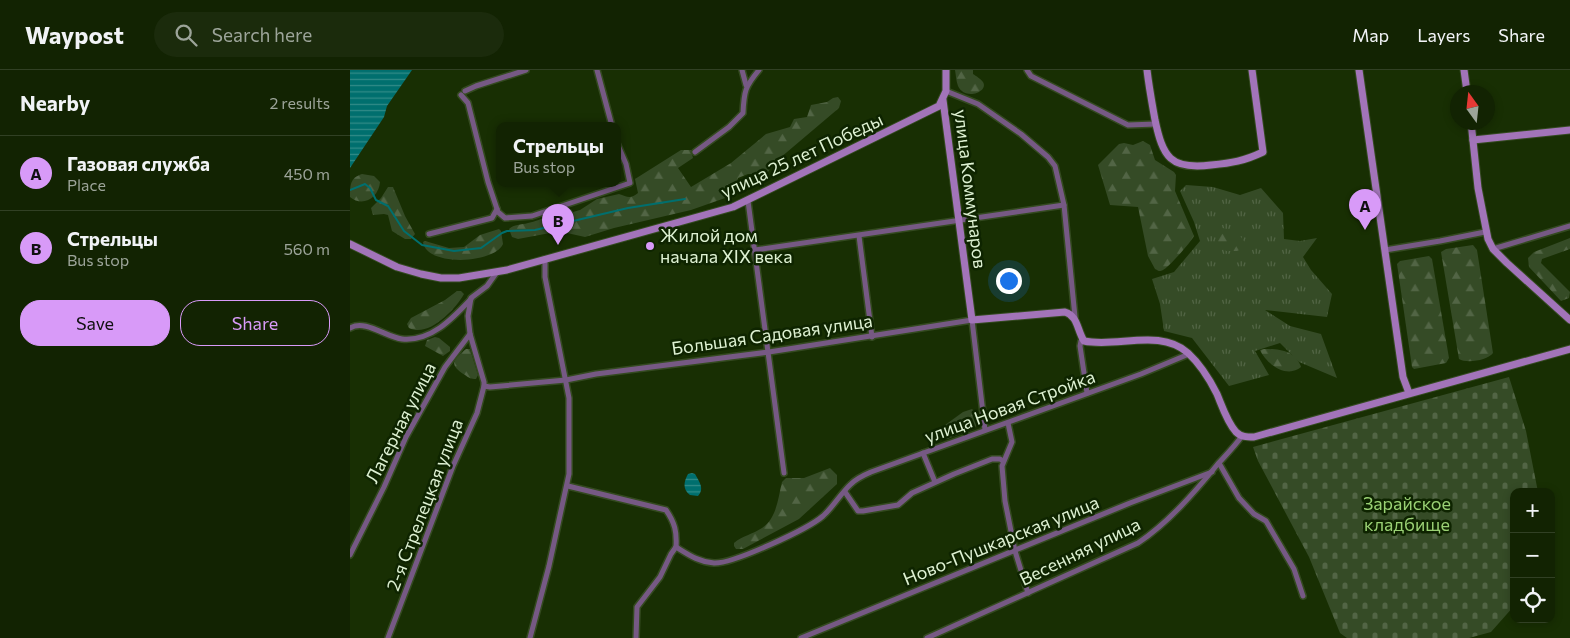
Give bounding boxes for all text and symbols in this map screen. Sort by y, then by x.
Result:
search box [154,12,504,57]
text: Waypost [25,20,124,49]
icon: search [172,21,200,49]
text: Search here [212,23,312,46]
text: Map [1352,24,1389,46]
text: Layers [1417,24,1470,46]
text: Share [1498,24,1545,46]
north arrow [1450,85,1495,130]
text: Nearby [20,90,90,115]
text: 2 results [269,93,330,112]
street label: улица 25 лет Победы [717,108,886,202]
street label: улица Коммунаров [950,108,992,270]
popup [496,122,621,187]
text: Стрельцы [513,134,604,157]
text: Газовая служба [67,152,210,175]
text: Bus stop [513,157,575,176]
text: A [30,164,42,183]
text: 450 m [284,164,330,183]
text: Place [67,175,106,194]
pin: A [1349,189,1381,230]
pin: B [542,204,574,245]
place label: Жилой дом начала XIX века [660,224,793,267]
text: Стрельцы [67,227,158,250]
text: B [31,239,41,258]
text: 560 m [284,239,330,258]
marker: Жилой дом начала XIX века [644,240,656,252]
text: Bus stop [67,250,129,269]
your location [996,268,1022,294]
button: Save [20,300,170,346]
button: Share [180,300,330,346]
street label: Большая Садовая улица [670,309,874,359]
street label: Лагерная улица [360,359,440,487]
street label: улица Новая Стройка [921,365,1098,447]
street label: 2-я Стрелецкая улица [381,416,467,594]
map controls [1510,488,1555,623]
button: + [1510,488,1555,533]
street label: Ново-Пушкарская улица [899,491,1102,589]
park label: Зарайское кладбище [1363,492,1451,535]
street label: Весенняя улица [1016,512,1144,590]
button: − [1510,533,1555,578]
button: locate [1510,578,1555,623]

